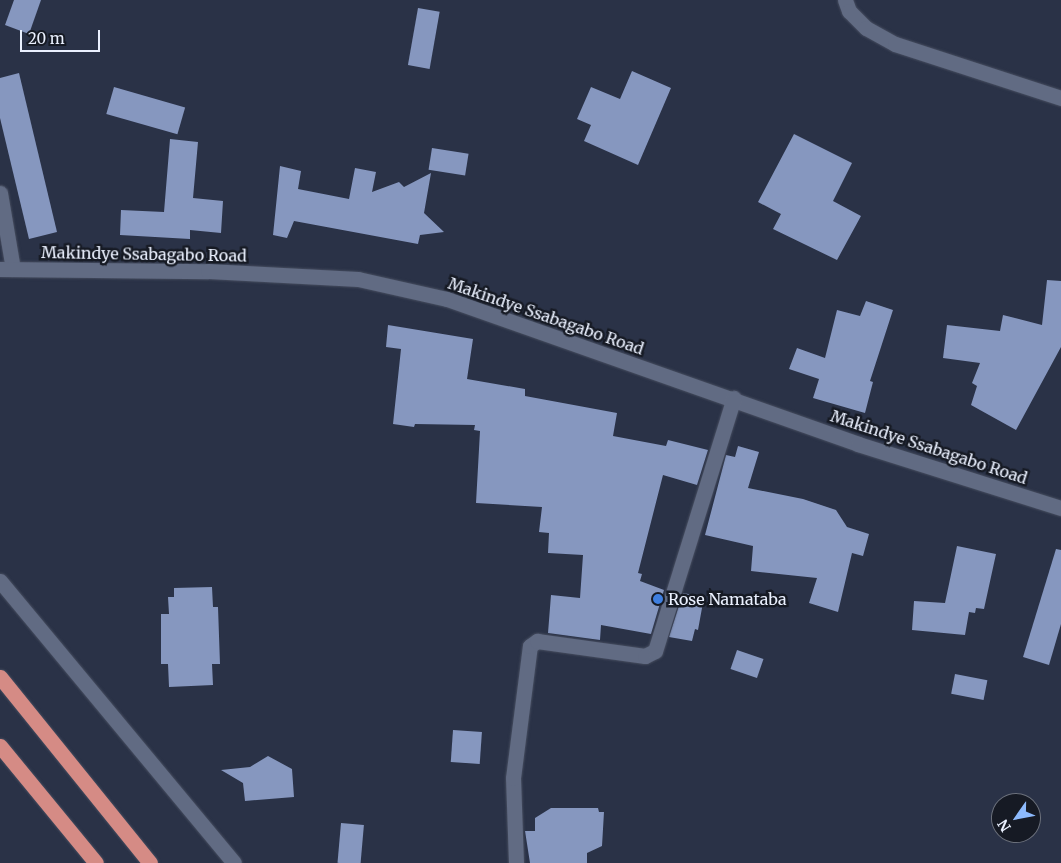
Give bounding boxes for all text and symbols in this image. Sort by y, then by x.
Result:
scale bar [22,20,102,52]
text: 20 m [28,29,65,48]
street label: Makindye Ssabagabo Road [41,243,247,265]
street label: Makindye Ssabagabo Road [446,273,646,359]
street label: Makindye Ssabagabo Road [828,406,1030,488]
place label: Rose Namataba [668,589,787,609]
marker: Rose Namataba [652,593,664,605]
north arrow [991,793,1041,843]
text: N [994,816,1015,835]

